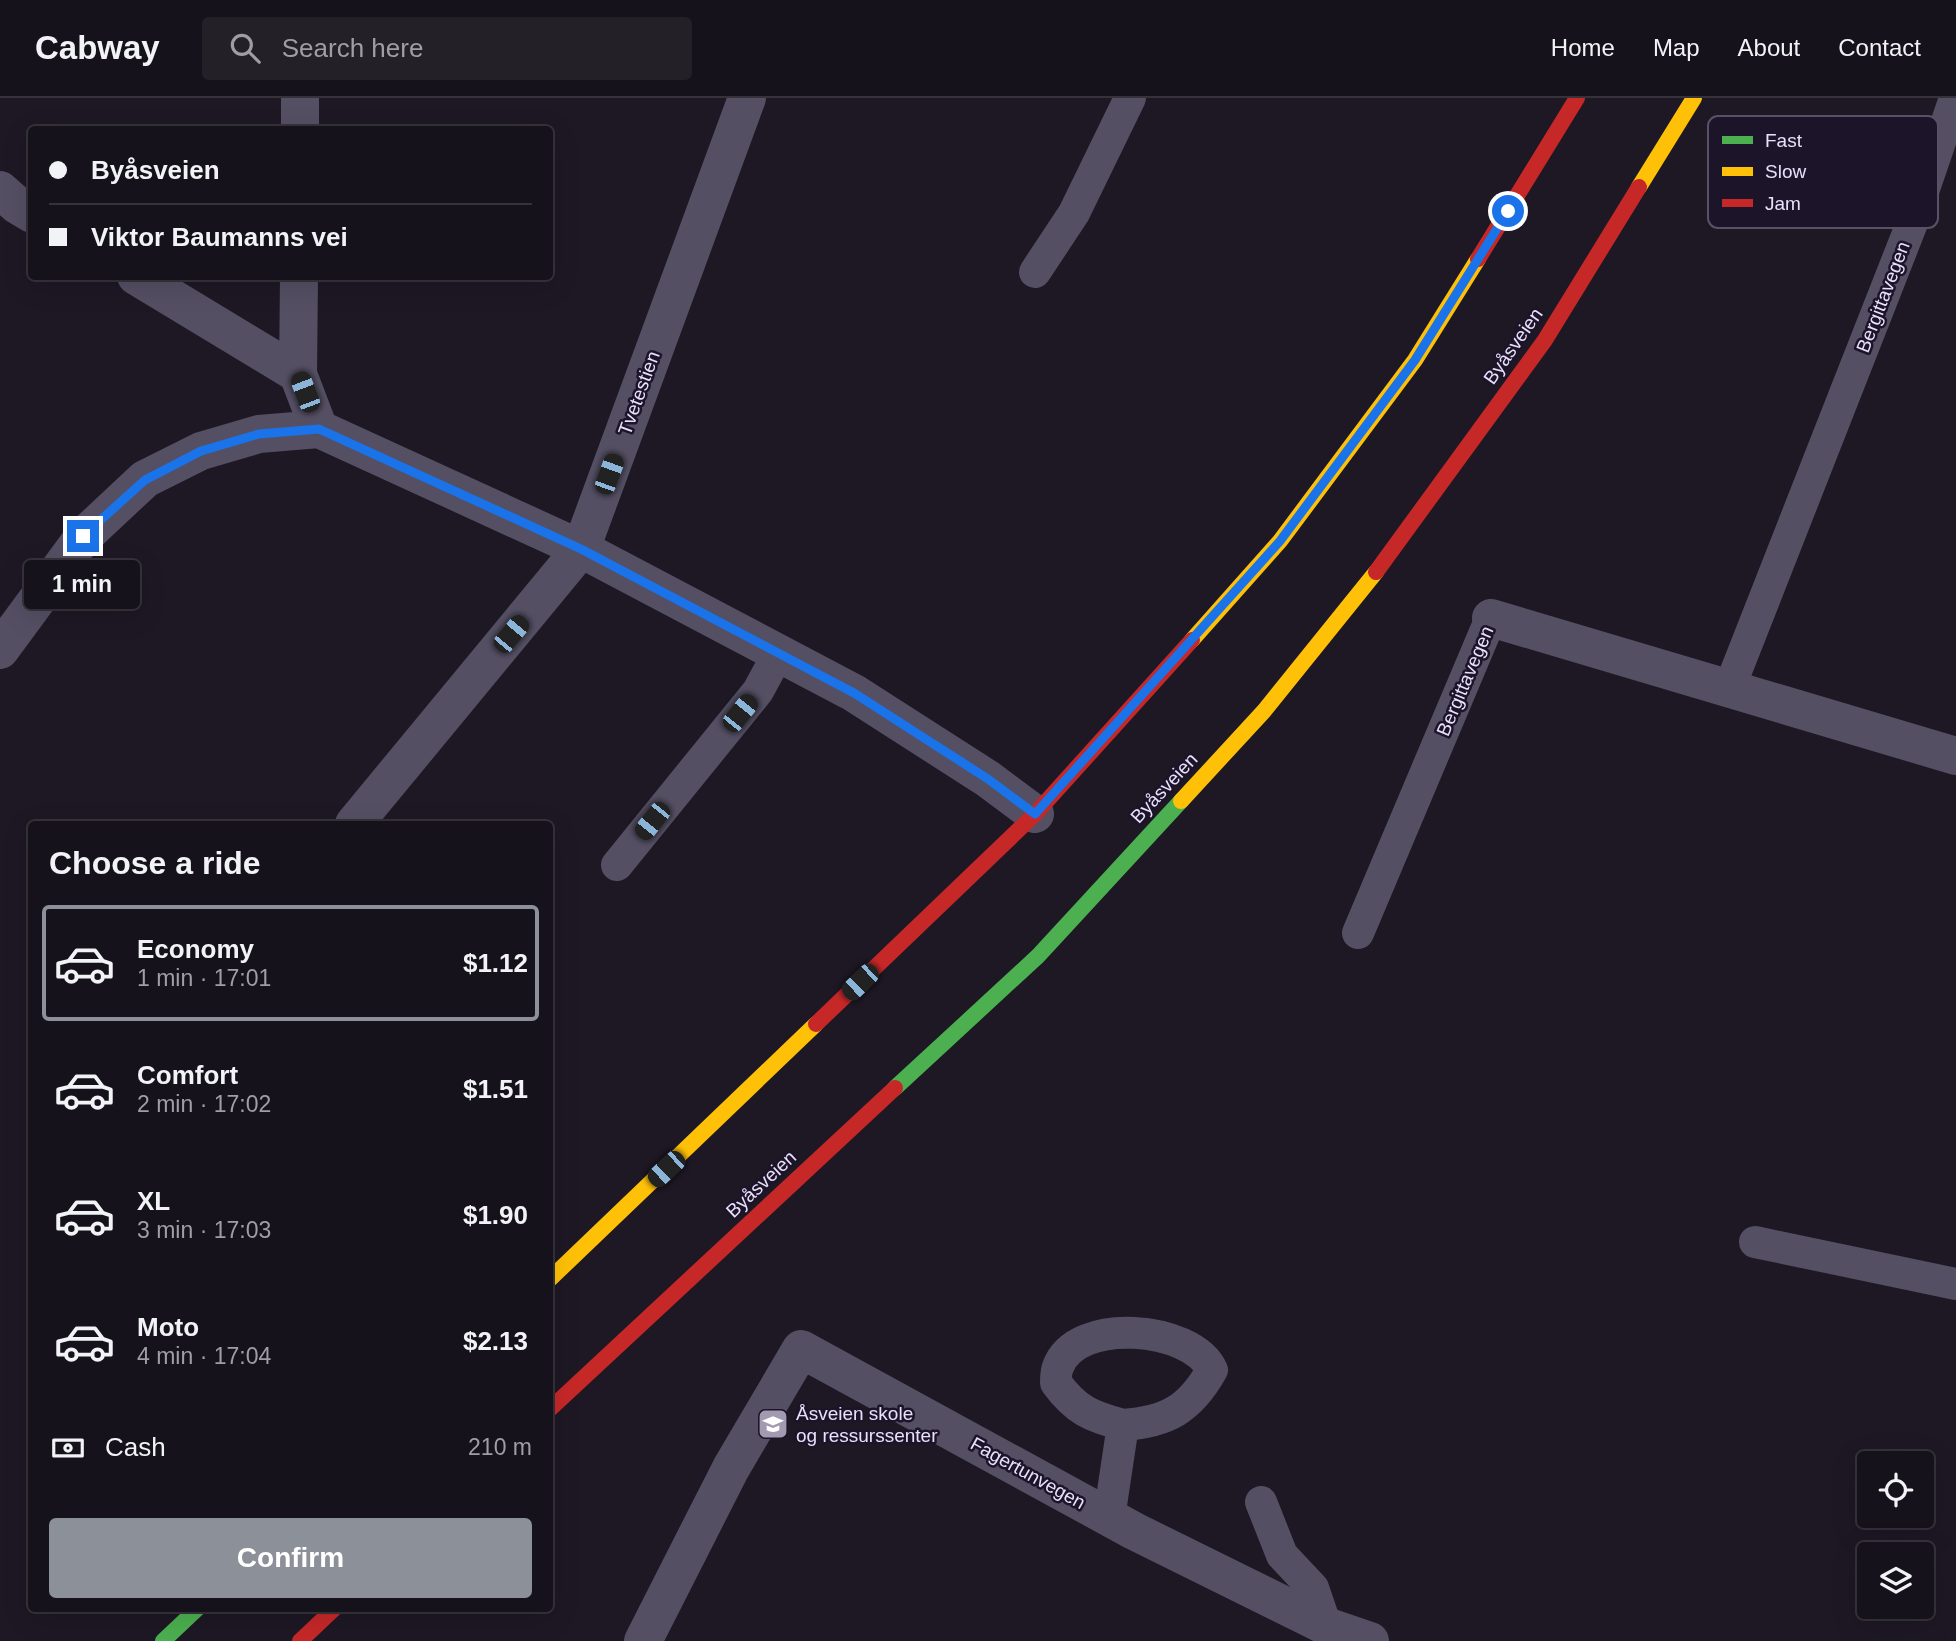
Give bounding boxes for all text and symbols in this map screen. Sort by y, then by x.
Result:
search box [202,17,692,80]
text: Cabway [35,29,160,66]
icon: search [226,29,264,67]
text: Search here [282,33,423,63]
text: Home [1551,34,1615,61]
text: Map [1653,34,1700,61]
text: About [1738,34,1800,61]
text: Contact [1838,34,1921,61]
legend [1708,116,1938,228]
text: Fast [1765,130,1803,151]
text: Byåsveien [91,155,220,185]
text: Slow [1765,161,1806,182]
text: Jam [1765,193,1801,214]
route start [1492,195,1524,227]
text: Viktor Baumanns vei [91,222,348,252]
street label: Bergittavegen [1852,239,1914,355]
street label: Byåsveien [1479,304,1547,388]
street label: Tvetestien [614,348,664,438]
car [288,369,323,415]
car [592,451,627,497]
route end [67,520,99,552]
callout: 1 min [25,560,141,610]
text: 1 min [52,571,112,597]
car [490,611,533,657]
street label: Bergittavegen [1432,623,1498,739]
car [719,690,762,736]
street label: Byåsveien [1126,749,1202,827]
car [631,798,674,844]
text: Choose a ride [49,845,261,881]
icon: car [53,932,116,995]
text: Economy [137,934,254,964]
text: $1.12 [463,948,528,978]
car [838,960,883,1004]
text: 1 min · 17:01 [137,965,271,991]
icon: car [53,1058,116,1121]
text: Comfort [137,1060,238,1090]
text: $1.51 [463,1074,528,1104]
text: 2 min · 17:02 [137,1091,271,1117]
street label: Byåsveien [722,1146,800,1222]
car [644,1147,689,1191]
icon: car [53,1184,116,1247]
text: XL [137,1186,170,1216]
text: $1.90 [463,1200,528,1230]
text: 3 min · 17:03 [137,1217,271,1243]
icon: car [53,1310,116,1373]
text: Moto [137,1312,199,1342]
text: $2.13 [463,1326,528,1356]
text: 4 min · 17:04 [137,1343,271,1369]
place label: Åsveien skole og ressurssenter [796,1403,938,1446]
school or university icon: Åsveien skole og ressurssenter [756,1407,790,1441]
icon: cash [49,1429,87,1467]
text: Cash [105,1432,166,1462]
street label: Fagertunvegen [967,1433,1089,1513]
text: 210 m [468,1434,532,1460]
map controls [1857,1451,1934,1619]
button: locate [1857,1451,1934,1528]
button: Confirm [49,1518,532,1598]
button: layers [1857,1542,1934,1619]

